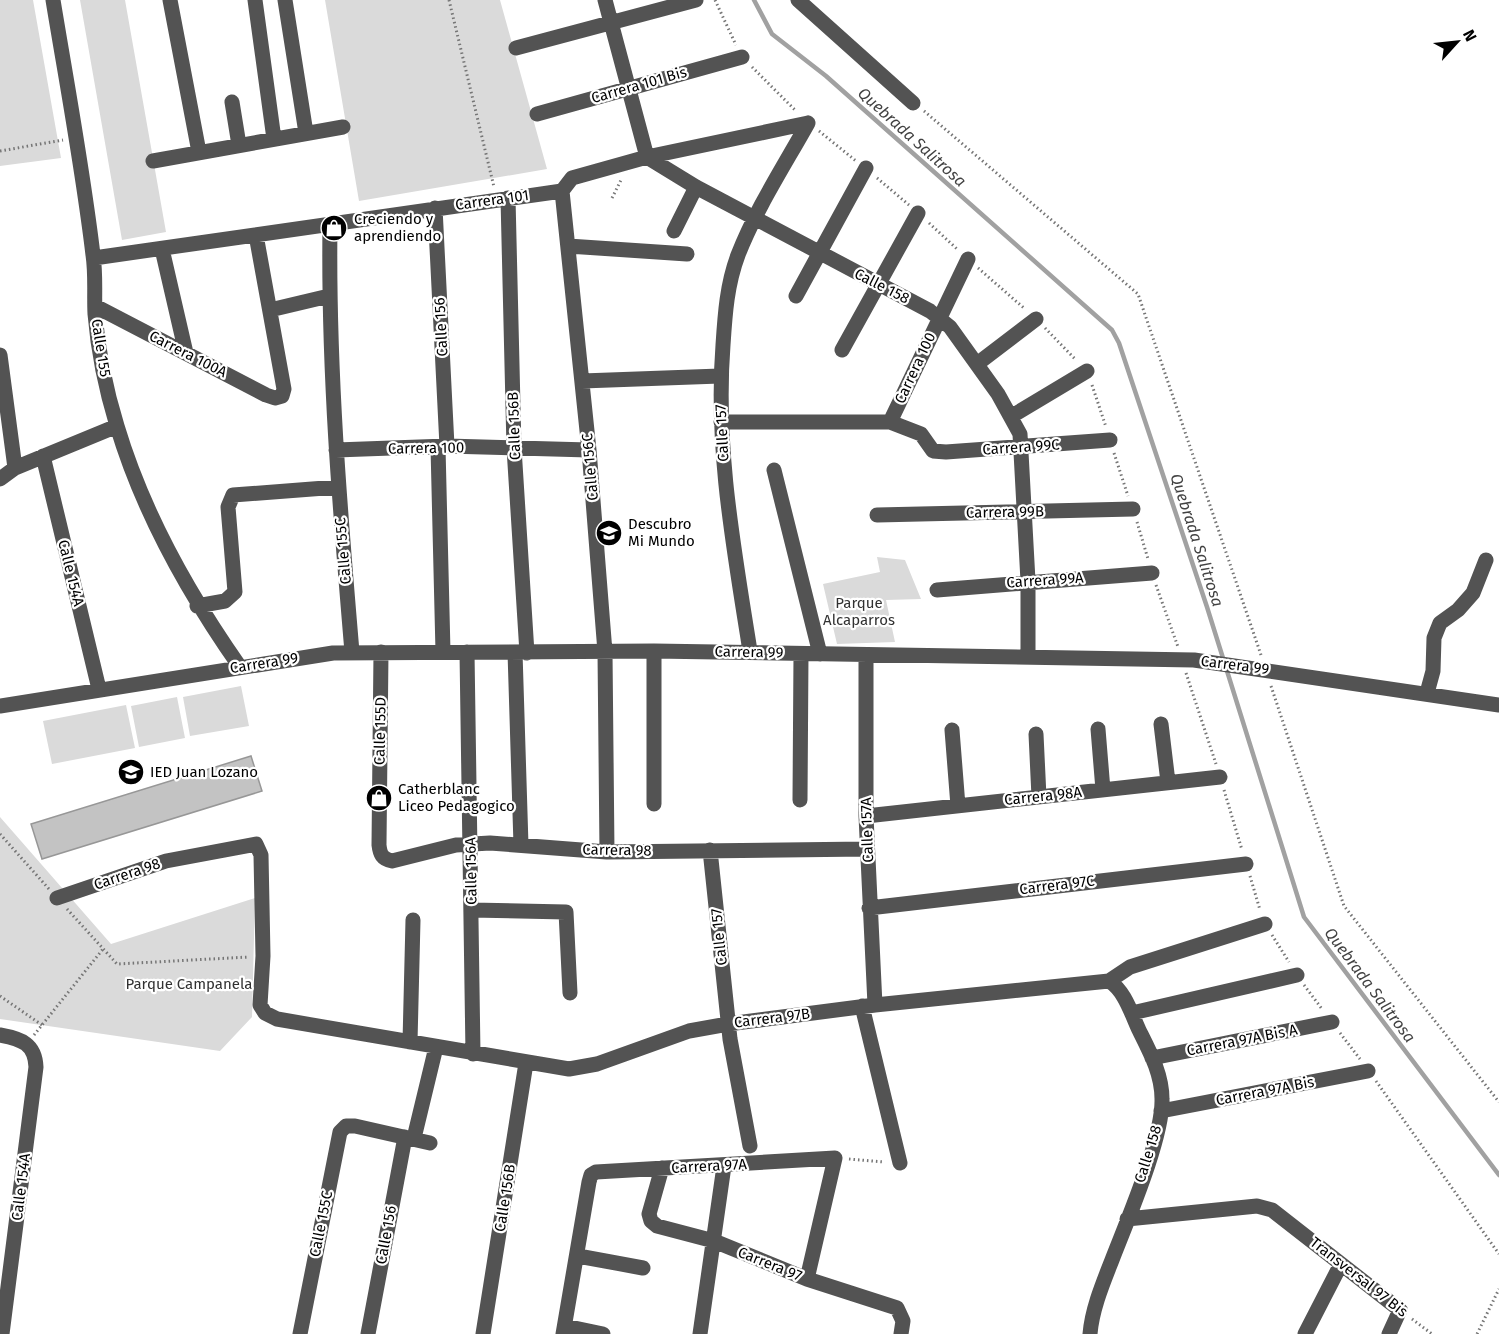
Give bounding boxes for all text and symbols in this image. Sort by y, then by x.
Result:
north arrow [1427,12,1487,72]
text: N [1459,26,1481,44]
street label: Carrera 101 Bis [589,63,689,107]
water label: Quebrada Salitrosa [854,83,970,191]
street label: Carrera 101 [454,186,530,214]
place label: Creciendo y aprendiendo [354,210,441,245]
shop icon: Creciendo y aprendiendo [319,213,349,243]
street label: Calle 158 [851,264,913,308]
street label: Calle 156 [430,297,452,357]
street label: Calle 155 [88,318,114,378]
street label: Carrera 100A [146,327,230,381]
street label: Carrera 100 [891,330,939,406]
street label: Calle 156B [504,392,524,460]
street label: Calle 157 [711,404,732,462]
street label: Calle 156C [578,432,602,501]
street label: Carrera 99C [982,435,1061,459]
street label: Carrera 100 [388,438,464,458]
water label: Quebrada Salitrosa [1167,471,1227,609]
street label: Carrera 99B [966,502,1044,522]
place label: Descubro Mi Mundo [628,515,695,550]
street label: Calle 155C [331,516,355,585]
school or university icon: Descubro Mi Mundo [594,518,624,548]
street label: Calle 154A [54,538,88,608]
street label: Carrera 99A [1006,568,1085,592]
park label: Parque Alcaparros [823,594,895,629]
street label: Carrera 99 [714,642,784,662]
street label: Carrera 99 [229,649,300,677]
street label: Carrera 99 [1200,652,1270,678]
street label: Calle 155D [370,697,390,765]
school or university icon: IED Juan Lozano [116,757,146,787]
place label: IED Juan Lozano [150,763,258,781]
place label: Catherblanc Liceo Pedagogico [398,780,515,815]
shop icon: Catherblanc Liceo Pedagogico [364,783,394,813]
street label: Carrera 98A [1003,783,1083,809]
street label: Calle 157A [857,797,877,863]
street label: Calle 156A [461,837,481,905]
street label: Carrera 98 [582,840,652,860]
street label: Carrera 98 [91,854,163,894]
street label: Carrera 97C [1018,871,1096,899]
street label: Calle 157 [707,907,731,967]
water label: Quebrada Salitrosa [1321,924,1419,1046]
park label: Parque Campanela [126,975,252,993]
street label: Carrera 97B [733,1004,811,1032]
street label: Carrera 97A Bis A [1185,1020,1299,1060]
street label: Carrera 97A Bis [1214,1073,1316,1109]
street label: Calle 158 [1131,1123,1165,1185]
street label: Calle 154A [8,1152,34,1222]
street label: Carrera 97A [671,1155,748,1177]
street label: Calle 156B [491,1163,519,1233]
street label: Calle 155C [306,1189,336,1259]
street label: Calle 156 [372,1204,400,1266]
street label: Transversal 97 Bis [1306,1233,1412,1321]
street label: Carrera 97 [735,1243,805,1285]

